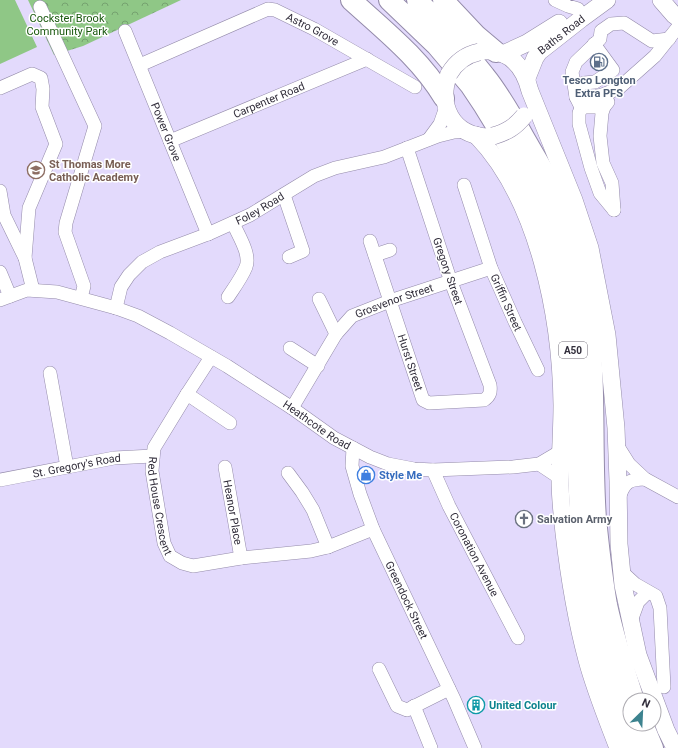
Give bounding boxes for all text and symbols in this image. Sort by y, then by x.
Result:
street label: Astro Grove [284,10,341,49]
park label: Cockster Brook Community Park [26,12,108,38]
street label: Baths Road [535,12,588,57]
fuel station icon: Tesco Longton Extra PFS [589,52,609,72]
place label: Tesco Longton Extra PFS [562,74,636,100]
street label: Carpenter Road [231,80,307,121]
street label: Power Grove [148,101,184,163]
place label: St Thomas More Catholic Academy [49,158,139,184]
school or university icon: St Thomas More Catholic Academy [26,160,46,180]
street label: Foley Road [234,190,287,228]
street label: Gregory Street [430,236,465,307]
street label: Griffin Street [487,272,525,334]
street label: Grosvenor Street [353,281,435,321]
street label: Hurst Street [395,333,426,393]
road number: A50 [559,342,587,358]
street label: Heathcote Road [280,398,353,453]
street label: St. Gregory's Road [31,452,121,481]
street label: Red House Crescent [145,456,175,558]
shop icon: Style Me [356,465,376,485]
place label: Style Me [379,469,422,482]
street label: Heanor Place [220,479,245,546]
church icon: Salvation Army [514,509,534,529]
street label: Coronation Avenue [447,510,501,599]
place label: Salvation Army [537,513,613,526]
street label: Greendock Street [382,559,431,641]
north arrow [622,692,662,732]
building icon: United Colour [466,695,486,715]
text: N [640,696,652,711]
place label: United Colour [489,699,557,712]

